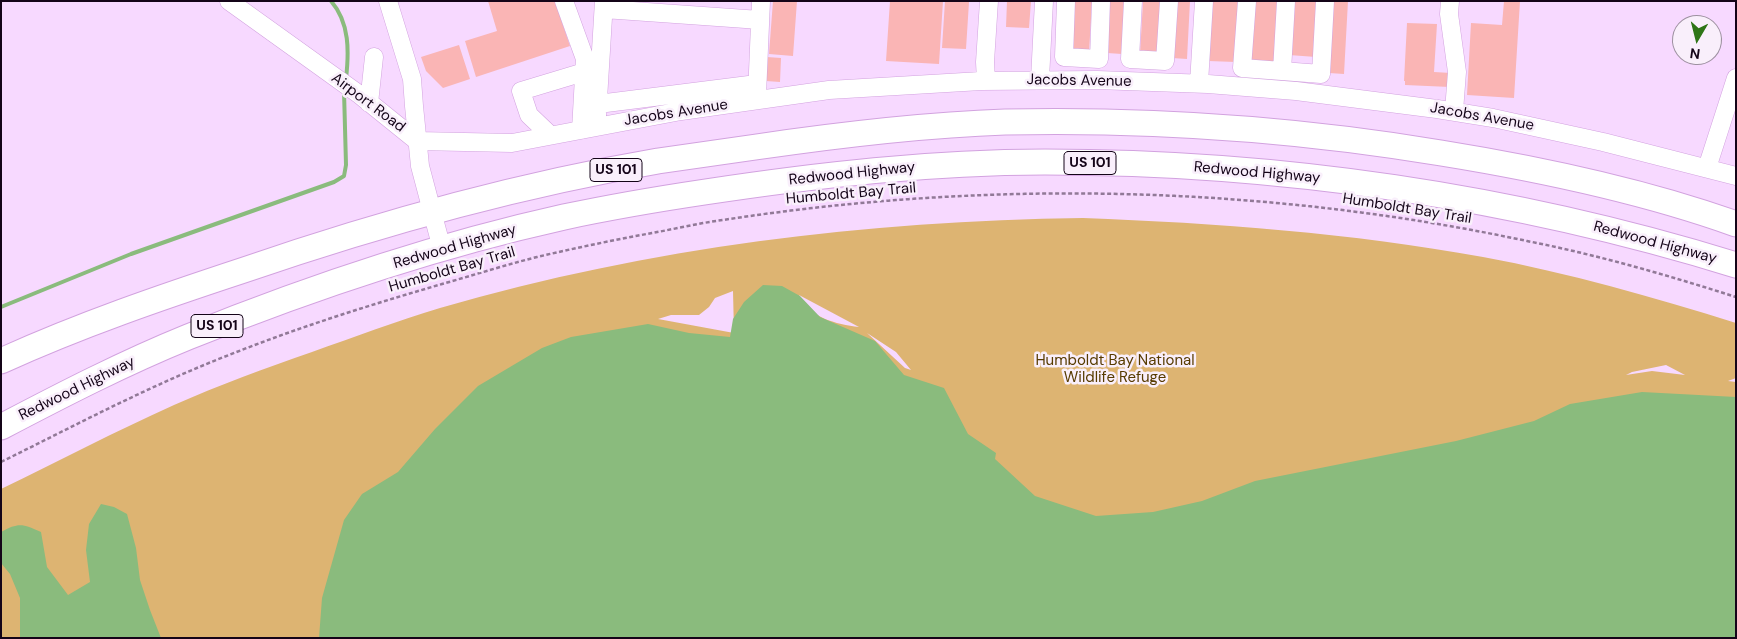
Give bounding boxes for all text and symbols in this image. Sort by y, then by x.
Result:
north arrow [1672,15,1722,65]
text: N [1689,44,1701,63]
street label: Airport Road [328,69,408,137]
street label: Jacobs Avenue [1026,71,1132,91]
street label: Jacobs Avenue [623,96,729,130]
street label: Jacobs Avenue [1429,99,1535,135]
road number: US 101 [1064,152,1116,174]
road number: US 101 [590,158,642,182]
street label: Redwood Highway [788,158,916,190]
street label: Redwood Highway [1193,159,1321,187]
street label: Humboldt Bay Trail [785,179,917,209]
street label: Humboldt Bay Trail [1341,190,1473,228]
street label: Redwood Highway [1591,218,1719,268]
street label: Redwood Highway [391,221,519,273]
street label: Humboldt Bay Trail [387,243,517,297]
road number: US 101 [191,314,243,338]
park label: Humboldt Bay National Wildlife Refuge [1035,352,1195,387]
street label: Redwood Highway [16,353,138,425]

